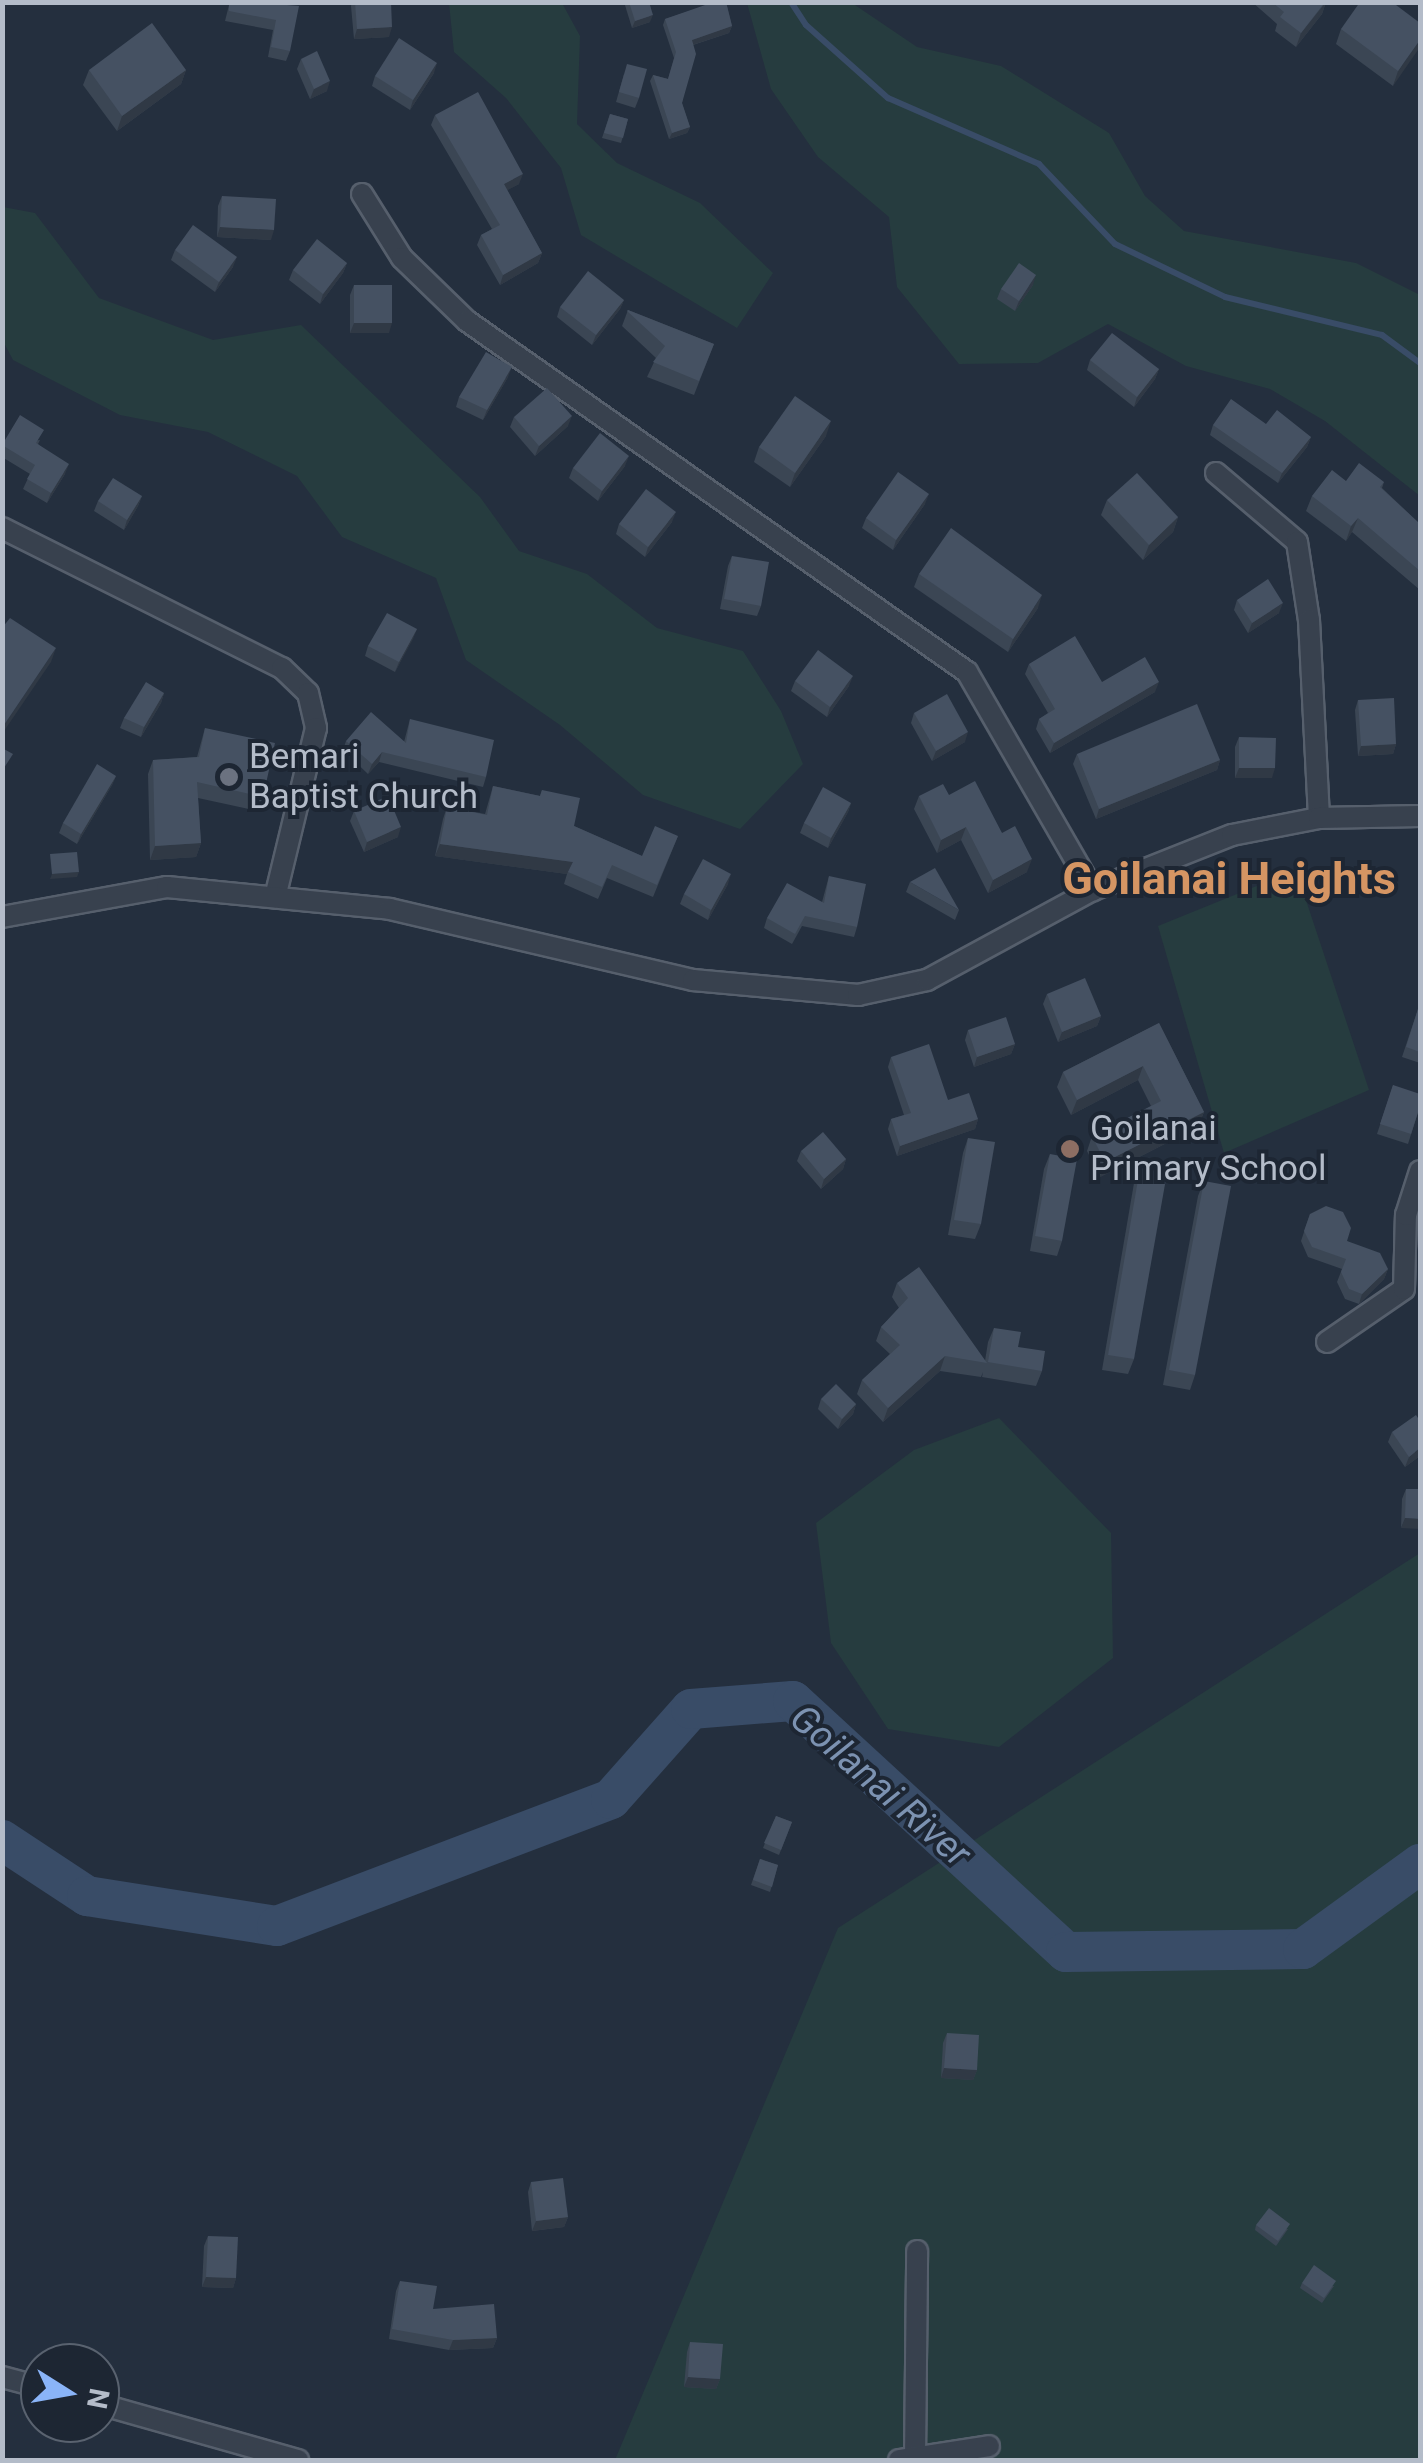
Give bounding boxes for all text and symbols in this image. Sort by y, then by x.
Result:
place label: Bemari Baptist Church [249,736,478,818]
marker: Bemari Baptist Church [218,766,240,788]
district label: Goilanai Heights [1062,852,1396,906]
place label: Goilanai Primary School [1090,1108,1326,1190]
marker: Goilanai Primary School [1059,1138,1081,1160]
water label: Goilanai River [780,1695,980,1877]
north arrow [20,2343,120,2443]
text: N [80,2386,116,2411]

